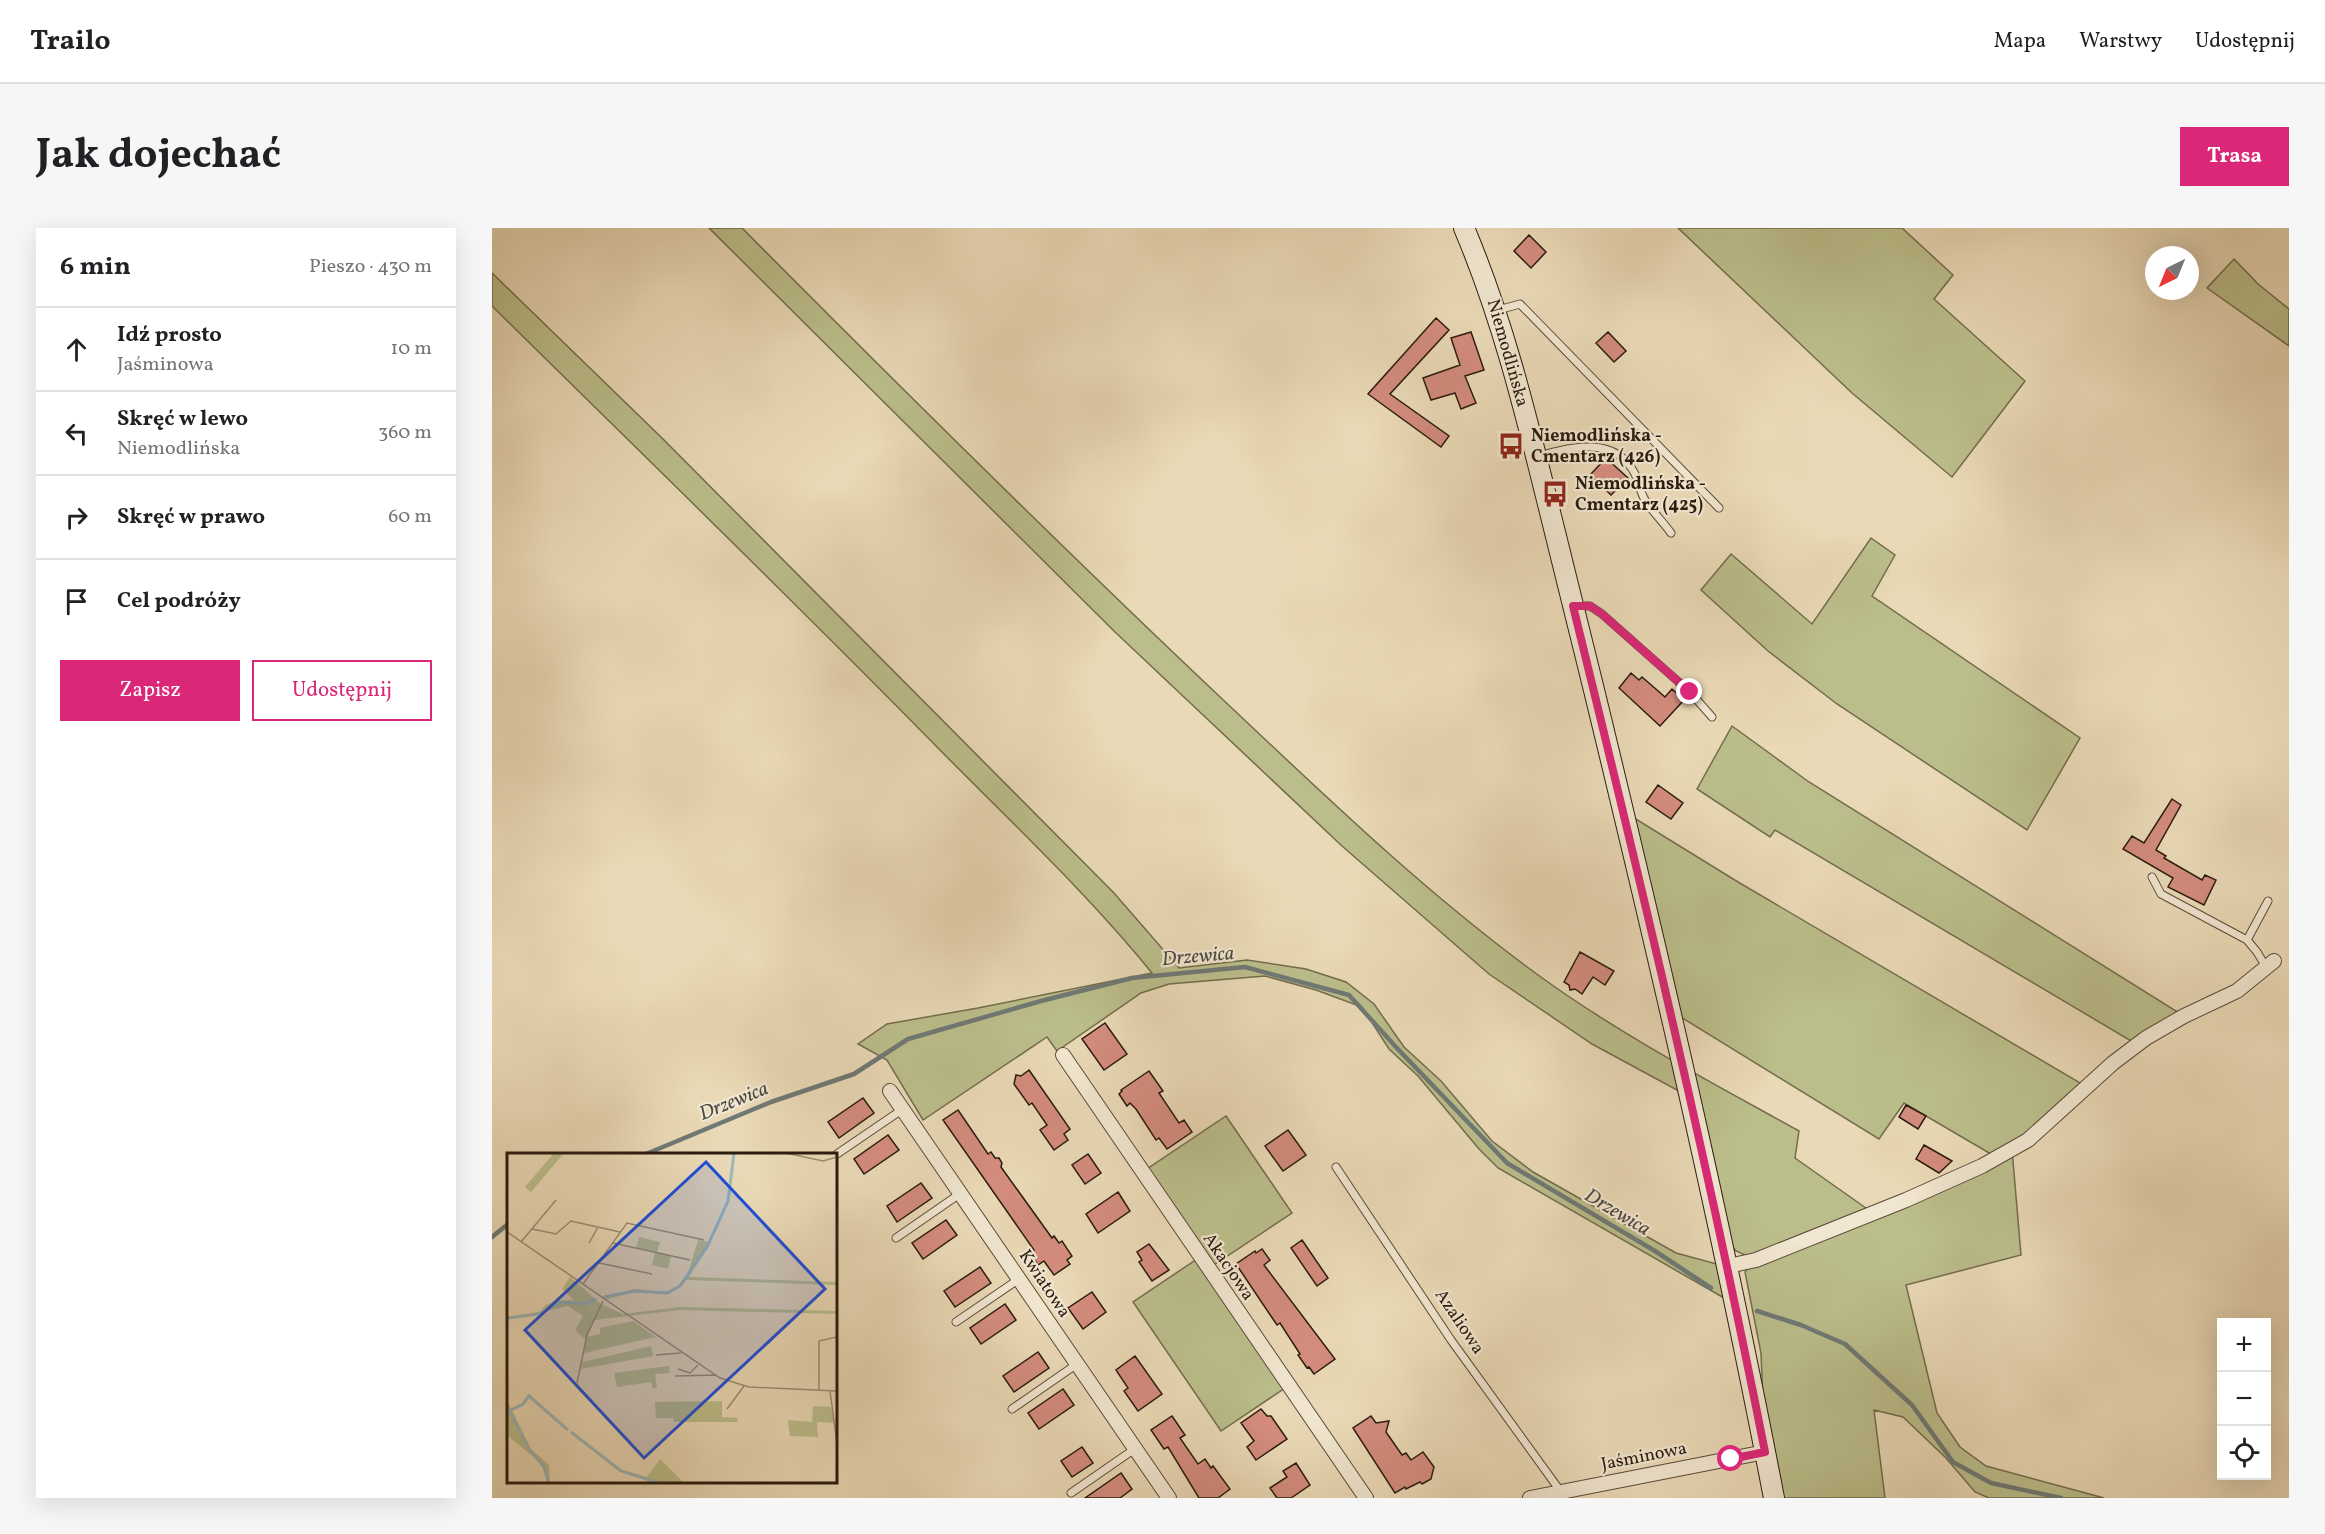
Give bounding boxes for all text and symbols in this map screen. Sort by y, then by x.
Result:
text: Trailo [30,22,111,61]
text: Mapa [1994,27,2046,56]
text: Warstwy [2079,27,2162,56]
text: Udostępnij [2195,27,2295,56]
text: Jak dojechać [36,127,281,186]
button: Trasa [2180,127,2289,186]
north arrow [2145,246,2199,300]
text: 6 min [60,249,131,285]
text: Pieszo · 430 m [309,253,432,281]
street label: Niemodlińska [1480,296,1534,410]
text: Idź prosto [117,320,222,351]
icon: ahead [60,333,93,366]
text: 10 m [391,335,432,363]
text: Jaśminowa [117,351,214,379]
text: Skręć w lewo [117,404,248,435]
icon: left [60,417,93,450]
text: 360 m [378,419,432,447]
place label: Niemodlińska - Cmentarz (426) [1531,424,1662,470]
bus stop icon: Niemodlińska - Cmentarz (426) [1496,431,1526,461]
text: Niemodlińska [117,435,240,463]
place label: Niemodlińska - Cmentarz (425) [1575,472,1706,518]
bus stop icon: Niemodlińska - Cmentarz (425) [1540,479,1570,509]
icon: right [60,501,93,534]
text: Skręć w prawo [117,502,265,533]
text: 60 m [388,503,432,531]
icon: arrive [60,585,93,618]
text: Cel podróży [117,586,241,617]
button: Zapisz [60,660,240,721]
button: Udostępnij [252,660,432,721]
route end [1676,678,1702,704]
water label: Drzewica [1161,940,1235,974]
water label: Drzewica [695,1075,773,1129]
inset map [507,1153,837,1483]
water label: Drzewica [1579,1182,1655,1244]
street label: Akacjowa [1196,1228,1260,1306]
street label: Kwiatowa [1012,1245,1076,1323]
street label: Azaliowa [1428,1284,1490,1360]
map controls [2217,1318,2271,1480]
button: + [2217,1318,2271,1372]
button: − [2217,1372,2271,1426]
button: locate [2217,1426,2271,1480]
street label: Jaśminowa [1599,1436,1689,1478]
route start [1717,1445,1743,1471]

